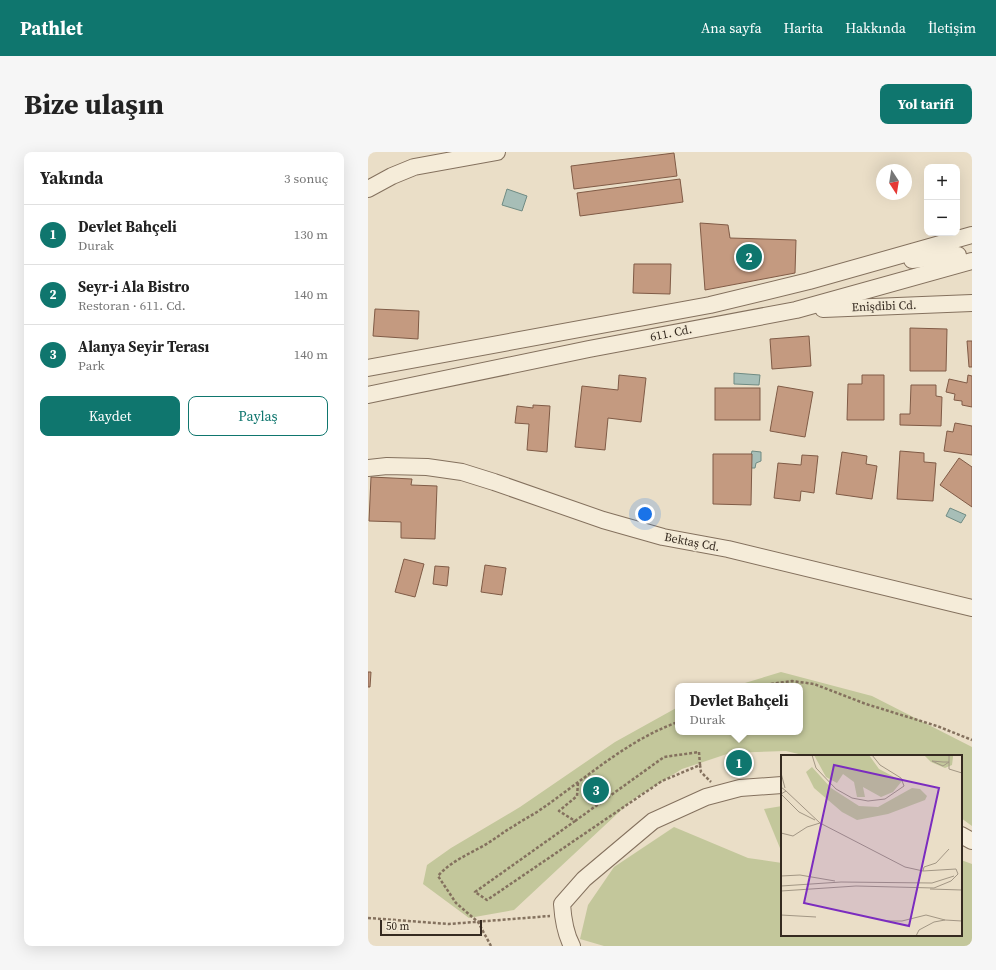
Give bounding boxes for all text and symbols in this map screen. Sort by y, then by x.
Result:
text: Pathlet [20,15,83,41]
text: Ana sayfa [701,18,762,38]
text: Harita [784,18,823,38]
text: Hakkında [845,18,906,38]
text: İletişim [928,18,976,38]
button: Yol tarifi [880,84,972,124]
text: Bize ulaşın [24,85,164,123]
north arrow [876,164,912,200]
map controls [924,164,960,236]
button: + [924,164,960,200]
text: Yakında [40,166,103,190]
text: 3 sonuç [284,170,328,187]
button: − [924,200,960,236]
text: Devlet Bahçeli [78,216,177,237]
text: 1 [49,226,57,243]
text: 130 m [294,226,328,243]
text: Durak [78,237,114,254]
pin: 2 [736,242,762,272]
text: Seyr-i Ala Bistro [78,276,189,297]
text: 2 [49,286,57,303]
text: 140 m [294,286,328,303]
text: Restoran · 611. Cd. [78,297,186,314]
street label: Enişdibi Cd. [851,297,917,315]
street label: 611. Cd. [649,321,693,345]
text: Alanya Seyir Terası [78,336,209,357]
text: 3 [49,346,57,363]
text: 140 m [294,346,328,363]
text: Park [78,357,105,374]
button: Kaydet [40,396,180,436]
button: Paylaş [188,396,328,436]
your location [635,504,655,524]
street label: Bektaş Cd. [663,529,721,555]
popup [675,683,803,735]
text: Devlet Bahçeli [690,690,788,711]
text: Durak [690,711,725,728]
pin: 1 [726,748,752,778]
inset map [781,755,962,936]
pin: 3 [583,775,609,805]
scale bar [380,918,482,937]
text: 50 m [386,919,409,934]

